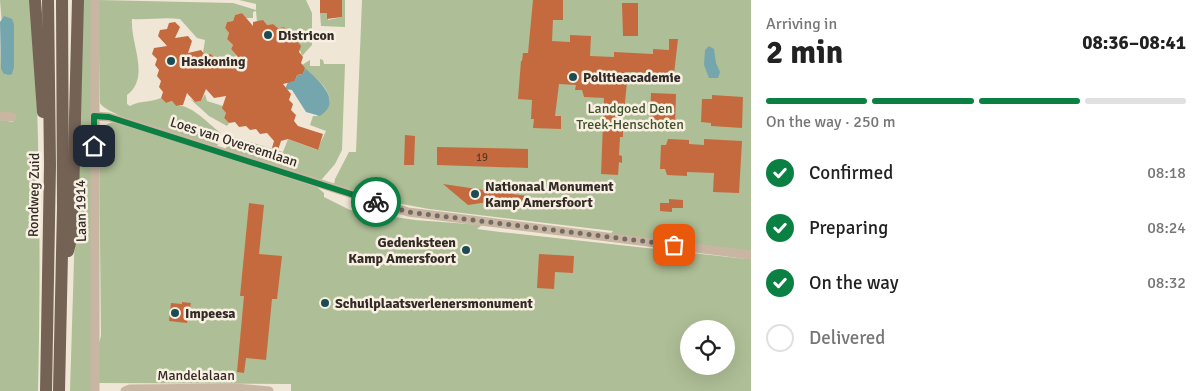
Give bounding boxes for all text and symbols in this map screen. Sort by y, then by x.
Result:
text: Arriving in [766,14,837,34]
place label: Districon [278,27,335,44]
marker: Districon [262,29,274,41]
text: 08:36–08:41 [1082,31,1186,55]
text: 2 min [766,33,843,72]
place label: Haskoning [181,53,246,70]
marker: Haskoning [165,55,177,67]
place label: Politieacademie [583,69,681,86]
marker: Politieacademie [567,71,579,83]
park label: Landgoed Den Treek-Henschoten [576,100,684,133]
text: On the way · 250 m [766,112,896,132]
street label: Loes van Overeemlaan [168,113,300,171]
pin [73,125,115,167]
icon: home [80,132,108,160]
house number: 19 [476,151,488,164]
street label: Rondweg Zuid [25,153,43,237]
icon: check [766,159,794,187]
text: Confirmed [809,161,893,185]
text: 08:18 [1147,163,1186,183]
courier [351,177,401,227]
place label: Nationaal Monument Kamp Amersfoort [485,178,614,211]
street label: Laan 1914 [72,179,90,242]
icon: bike [362,188,390,216]
marker: Nationaal Monument Kamp Amersfoort [469,188,481,200]
icon: check [766,214,794,242]
text: Preparing [809,216,888,240]
text: 08:24 [1147,218,1186,238]
pin [653,224,695,266]
icon: bag [660,231,688,259]
place label: Gedenksteen Kamp Amersfoort [348,234,457,267]
marker: Gedenksteen Kamp Amersfoort [460,244,472,256]
icon: check [766,269,794,297]
text: On the way [809,271,899,295]
text: 08:32 [1147,273,1186,293]
place label: Schuilplaatsverlenersmonument [335,295,533,312]
marker: Schuilplaatsverlenersmonument [319,297,331,309]
place label: Impeesa [185,305,236,322]
marker: Impeesa [169,307,181,319]
map controls [680,320,735,375]
button: locate [680,320,735,375]
text: Delivered [809,326,885,350]
street label: Mandelalaan [157,367,235,384]

